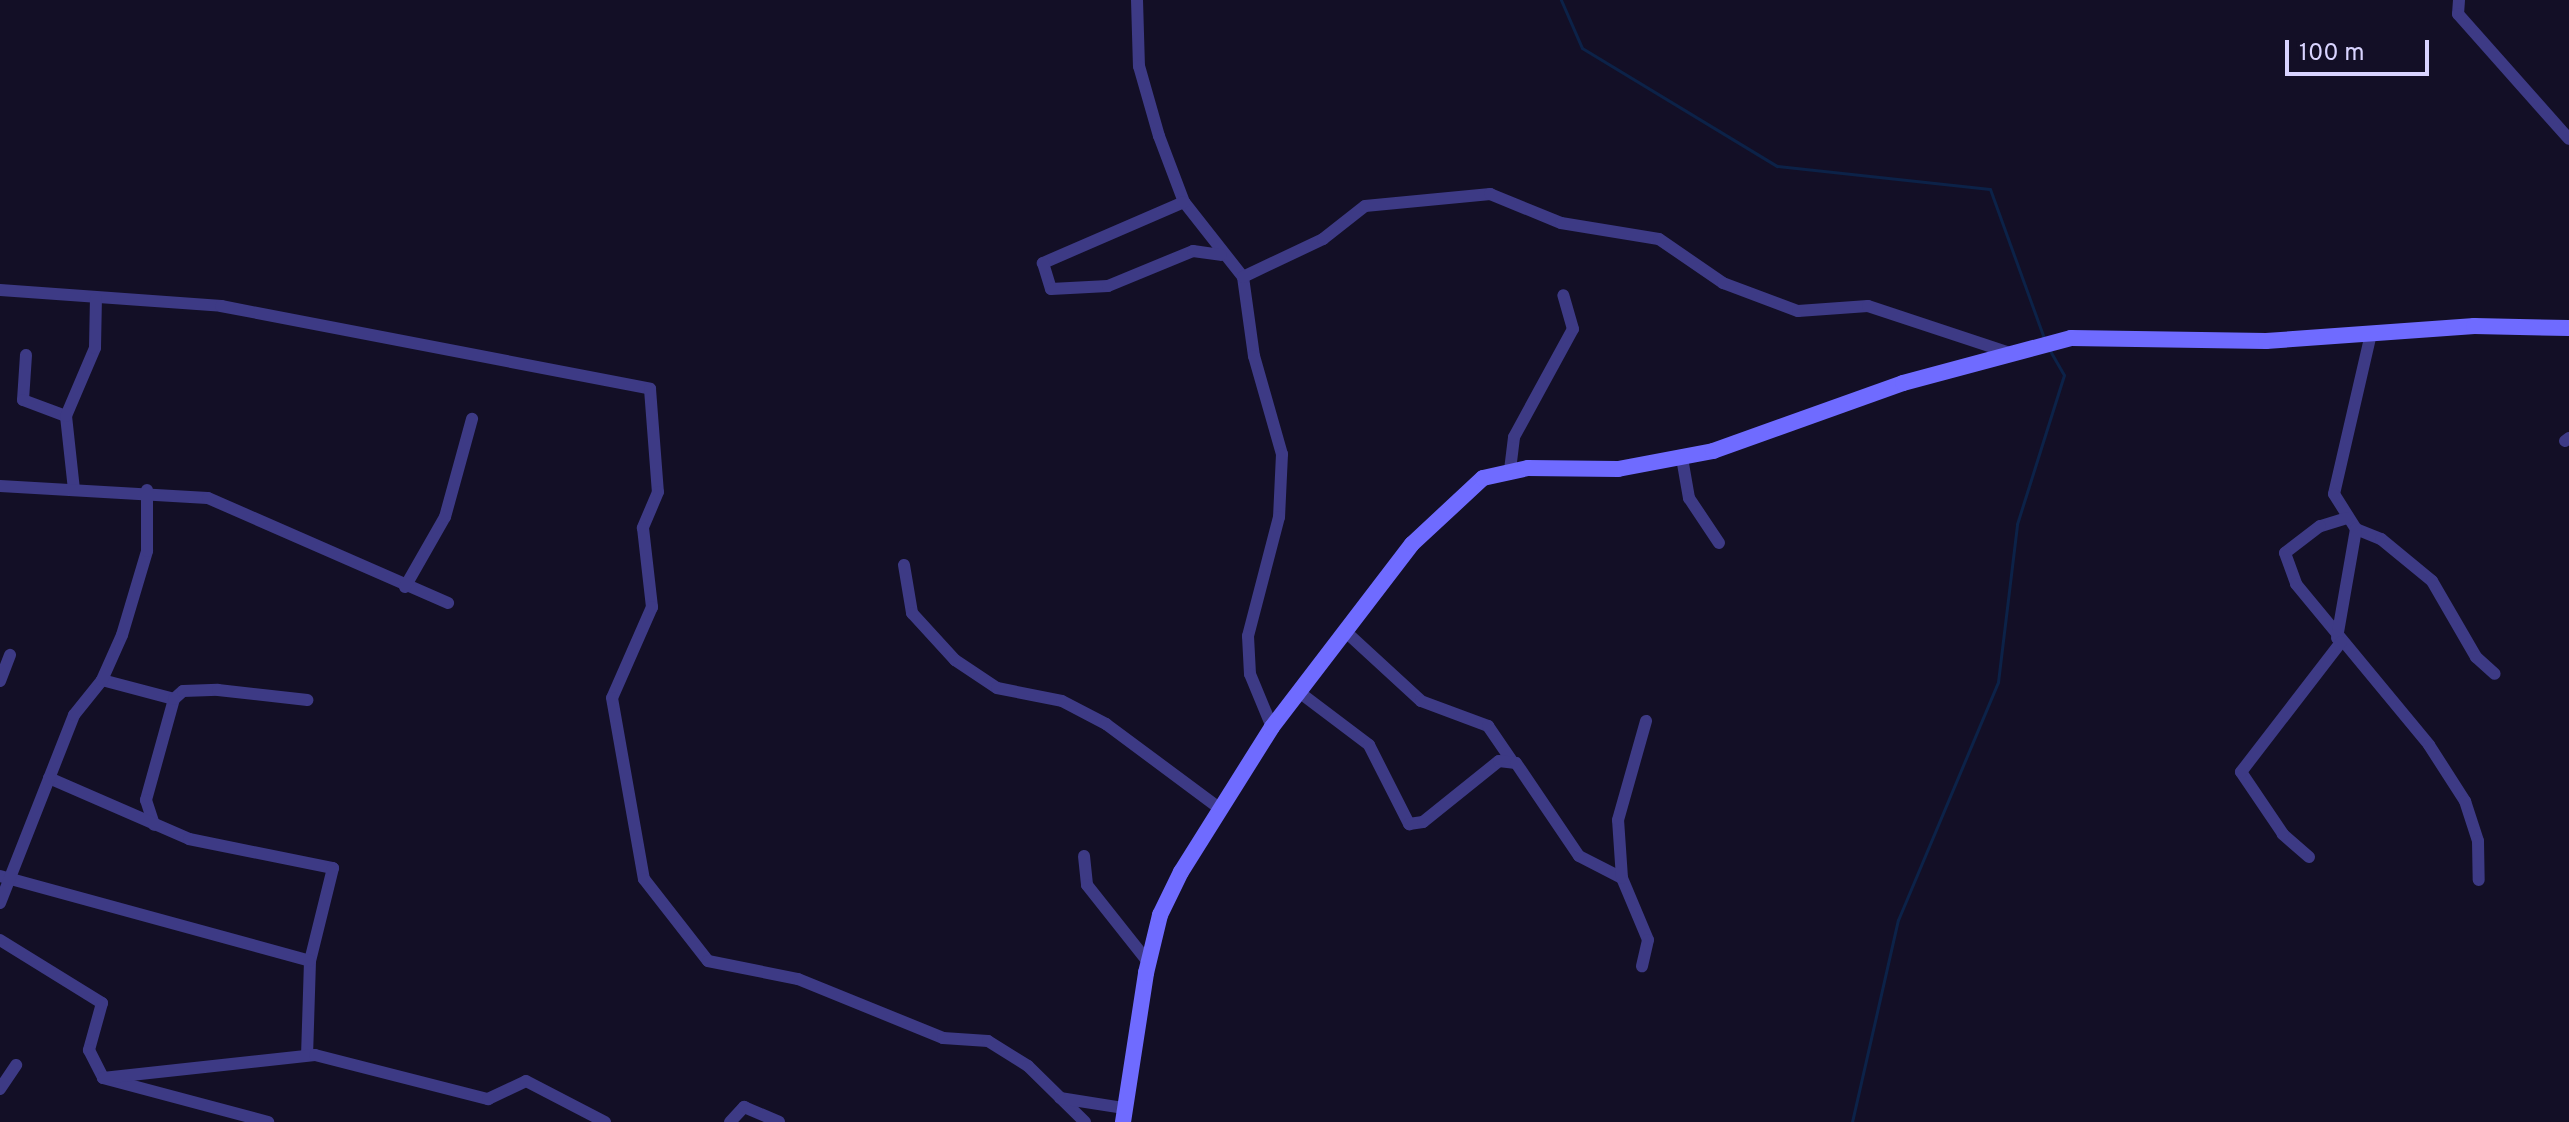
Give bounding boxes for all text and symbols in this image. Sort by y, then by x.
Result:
scale bar [2289,24,2433,74]
text: 100 m [2299,39,2365,69]

